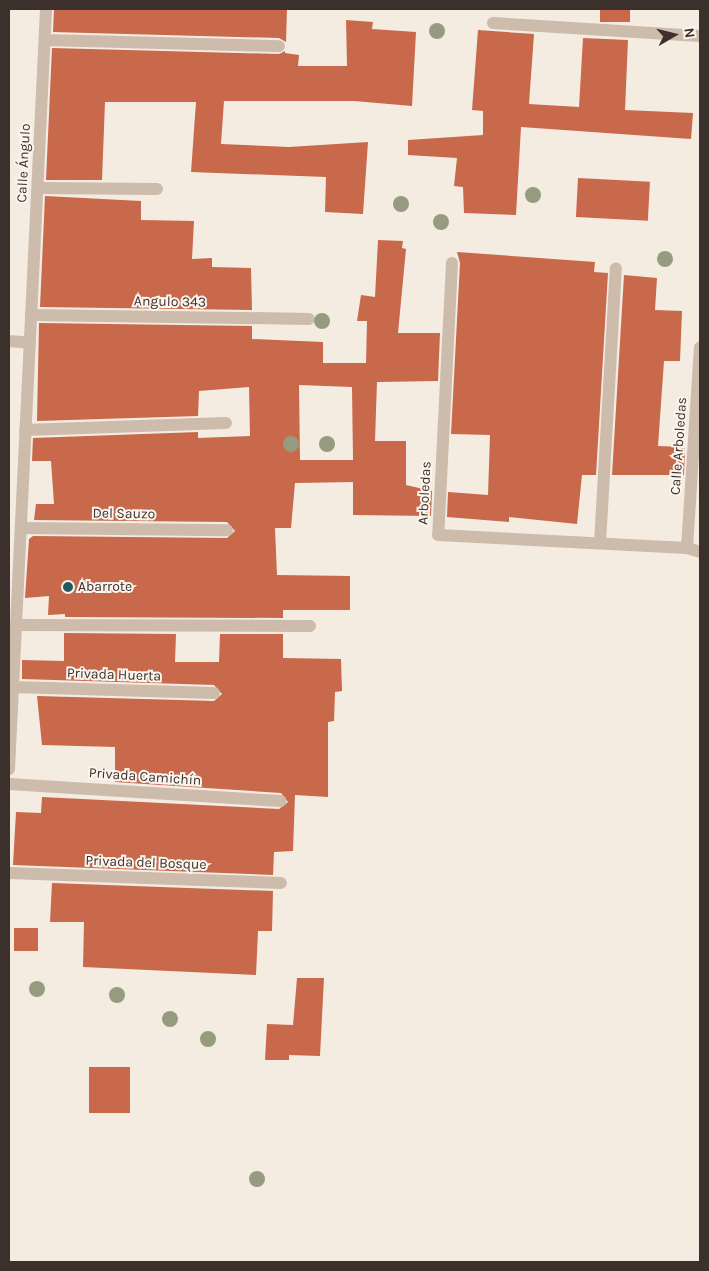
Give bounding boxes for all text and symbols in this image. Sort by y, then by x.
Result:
north arrow [649,10,699,60]
text: N [680,27,698,39]
street label: Calle Ángulo [14,123,34,203]
street label: Angulo 343 [134,293,206,311]
street label: Calle Arboledas [667,396,691,496]
street label: Arboledas [415,461,435,525]
street label: Del Sauzo [93,505,155,523]
place label: Abarrote [78,579,132,595]
marker: Abarrote [62,581,74,593]
street label: Privada Huerta [67,665,161,685]
street label: Privada Camichín [88,765,202,789]
street label: Privada del Bosque [85,852,207,874]

